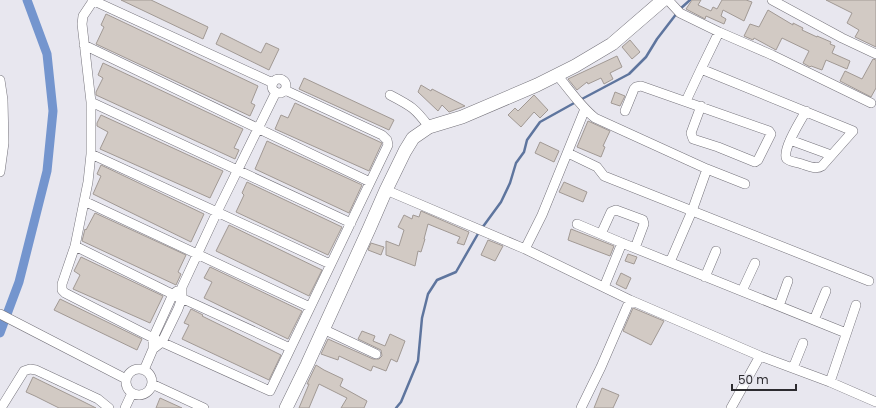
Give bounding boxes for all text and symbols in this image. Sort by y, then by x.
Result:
scale bar [732,366,796,392]
text: 50 m [738,371,769,388]

